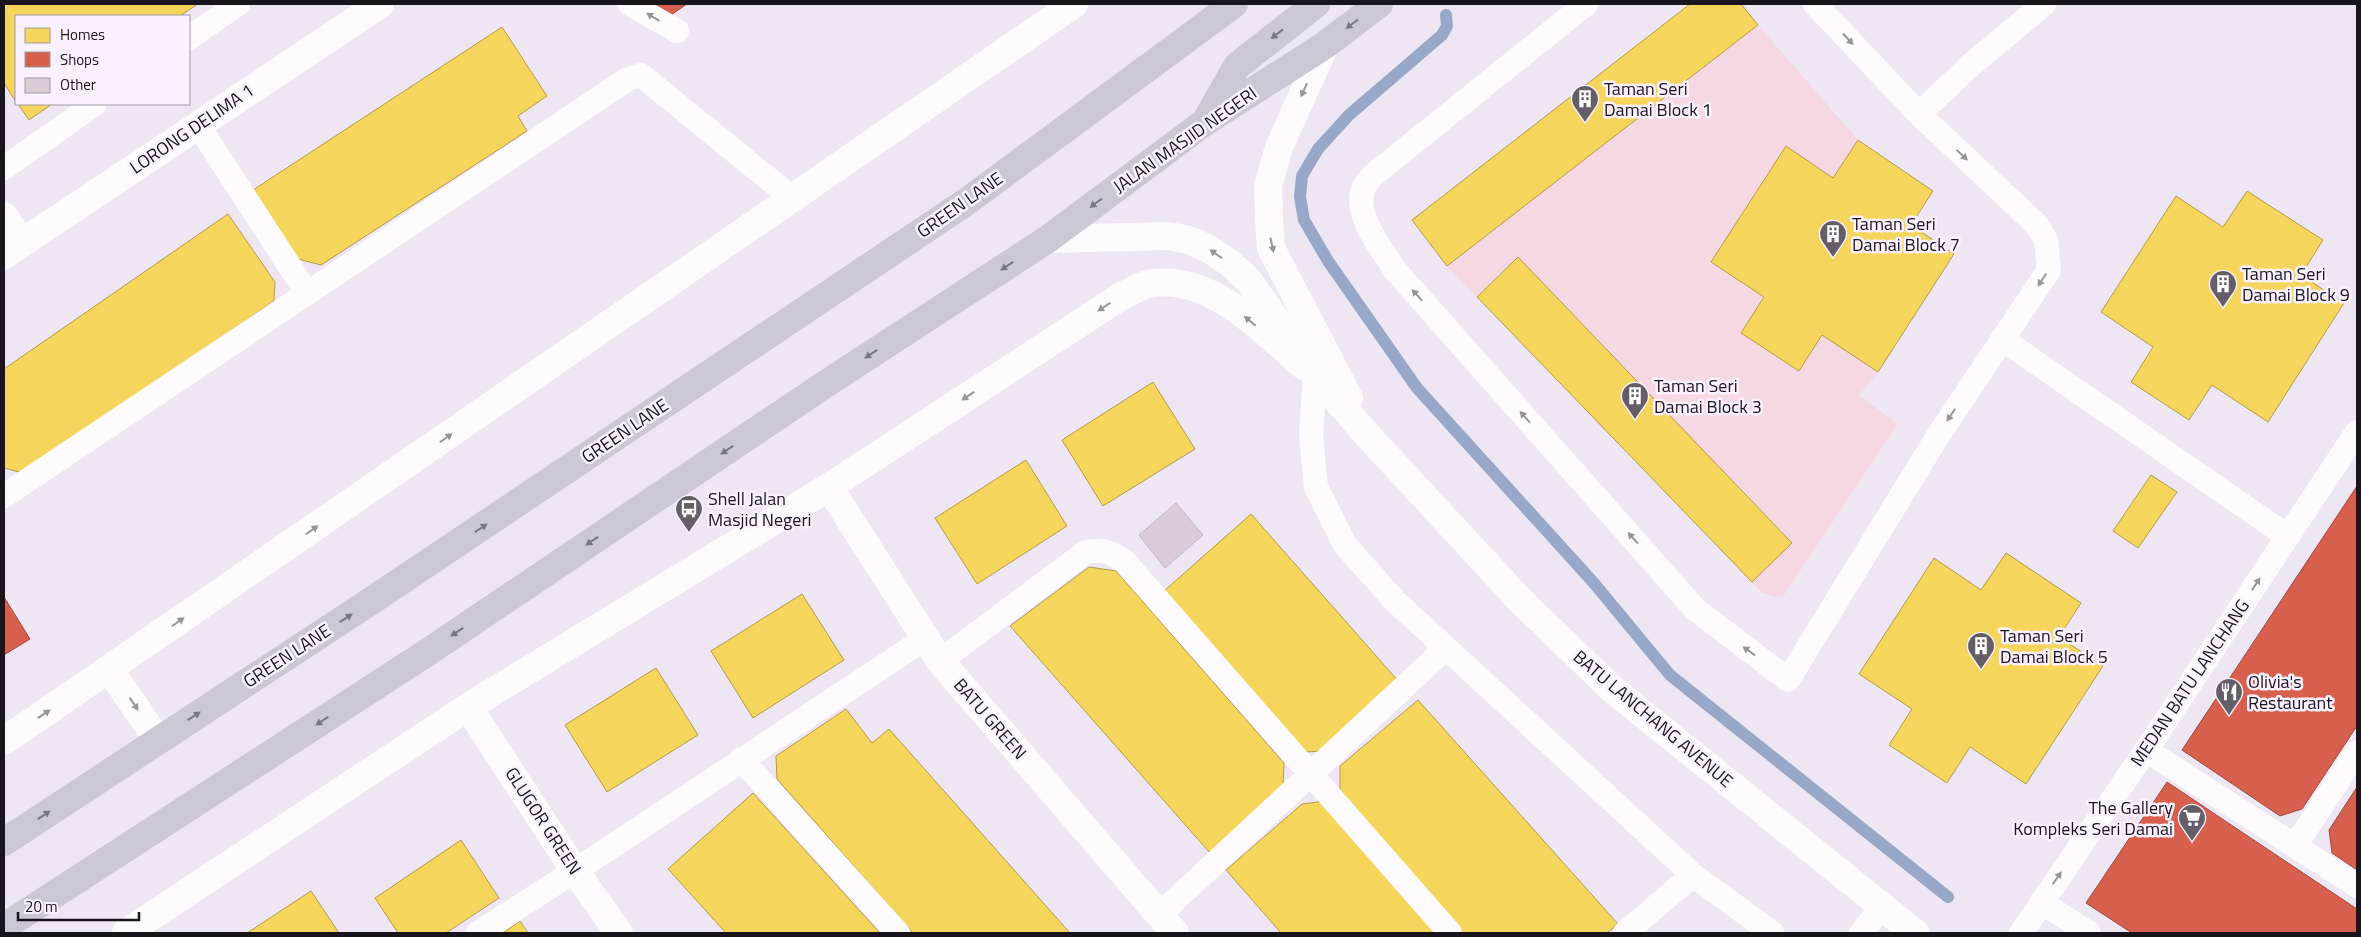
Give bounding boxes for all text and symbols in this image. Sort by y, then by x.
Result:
one-way arrow [647,13,660,22]
legend [15,15,190,105]
one-way arrow [1346,19,1359,30]
text: Homes [60,23,105,46]
one-way arrow [1270,29,1284,39]
one-way arrow [1842,33,1854,45]
text: Shops [60,48,99,71]
text: Other [60,73,96,96]
place label: Taman Seri Damai Block 1 [1604,75,1712,123]
street label: LORONG DELIMA 1 [124,77,259,180]
street label: JALAN MASJID NEGERI [1107,80,1262,200]
one-way arrow [1300,83,1308,97]
building icon: Taman Seri Damai Block 1 [1570,84,1600,123]
one-way arrow [1956,149,1968,161]
street label: GREEN LANE [911,165,1008,244]
one-way arrow [1089,198,1103,208]
place label: Taman Seri Damai Block 7 [1852,210,1960,258]
building icon: Taman Seri Damai Block 7 [1818,219,1848,258]
one-way arrow [1268,237,1276,252]
one-way arrow [1209,249,1223,259]
place label: Taman Seri Damai Block 9 [2242,260,2350,308]
one-way arrow [1001,261,1014,270]
building icon: Taman Seri Damai Block 9 [2208,269,2238,308]
one-way arrow [2037,273,2047,287]
one-way arrow [1412,289,1423,301]
one-way arrow [1098,302,1111,312]
one-way arrow [1244,316,1257,327]
one-way arrow [865,350,878,359]
place label: Taman Seri Damai Block 3 [1654,372,1762,420]
building icon: Taman Seri Damai Block 3 [1620,381,1650,420]
street label: GREEN LANE [576,391,674,470]
one-way arrow [962,391,975,401]
one-way arrow [1947,409,1956,422]
one-way arrow [1519,411,1531,423]
one-way arrow [439,433,453,443]
one-way arrow [720,445,734,455]
place label: Shell Jalan Masjid Negeri [708,485,812,533]
bus stop icon: Shell Jalan Masjid Negeri [674,494,704,533]
one-way arrow [474,523,487,533]
one-way arrow [305,525,319,535]
one-way arrow [1627,532,1638,545]
one-way arrow [585,536,599,546]
one-way arrow [2251,577,2261,590]
street label: MEDAN BATU LANCHANG [2123,594,2256,772]
one-way arrow [339,613,352,623]
one-way arrow [171,617,185,627]
street label: GREEN LANE [238,617,336,694]
place label: Taman Seri Damai Block 5 [2000,622,2108,670]
one-way arrow [451,627,464,637]
building icon: Taman Seri Damai Block 5 [1966,631,1996,670]
street label: BATU LANCHANG AVENUE [1567,643,1739,794]
one-way arrow [1742,646,1756,656]
place label: Olivia's Restaurant [2248,668,2333,716]
street label: BATU GREEN [947,672,1033,765]
restaurant icon: Olivia's Restaurant [2214,677,2244,716]
one-way arrow [129,698,139,711]
one-way arrow [37,709,51,719]
one-way arrow [188,711,201,721]
one-way arrow [315,716,328,726]
street label: GLUGOR GREEN [499,762,588,880]
place label: The Gallery Kompleks Seri Damai [2013,794,2173,842]
supermarket icon: The Gallery Kompleks Seri Damai [2177,803,2207,842]
one-way arrow [38,810,51,820]
one-way arrow [2052,871,2062,885]
scale bar [18,890,139,922]
text: 20 m [25,895,58,918]

